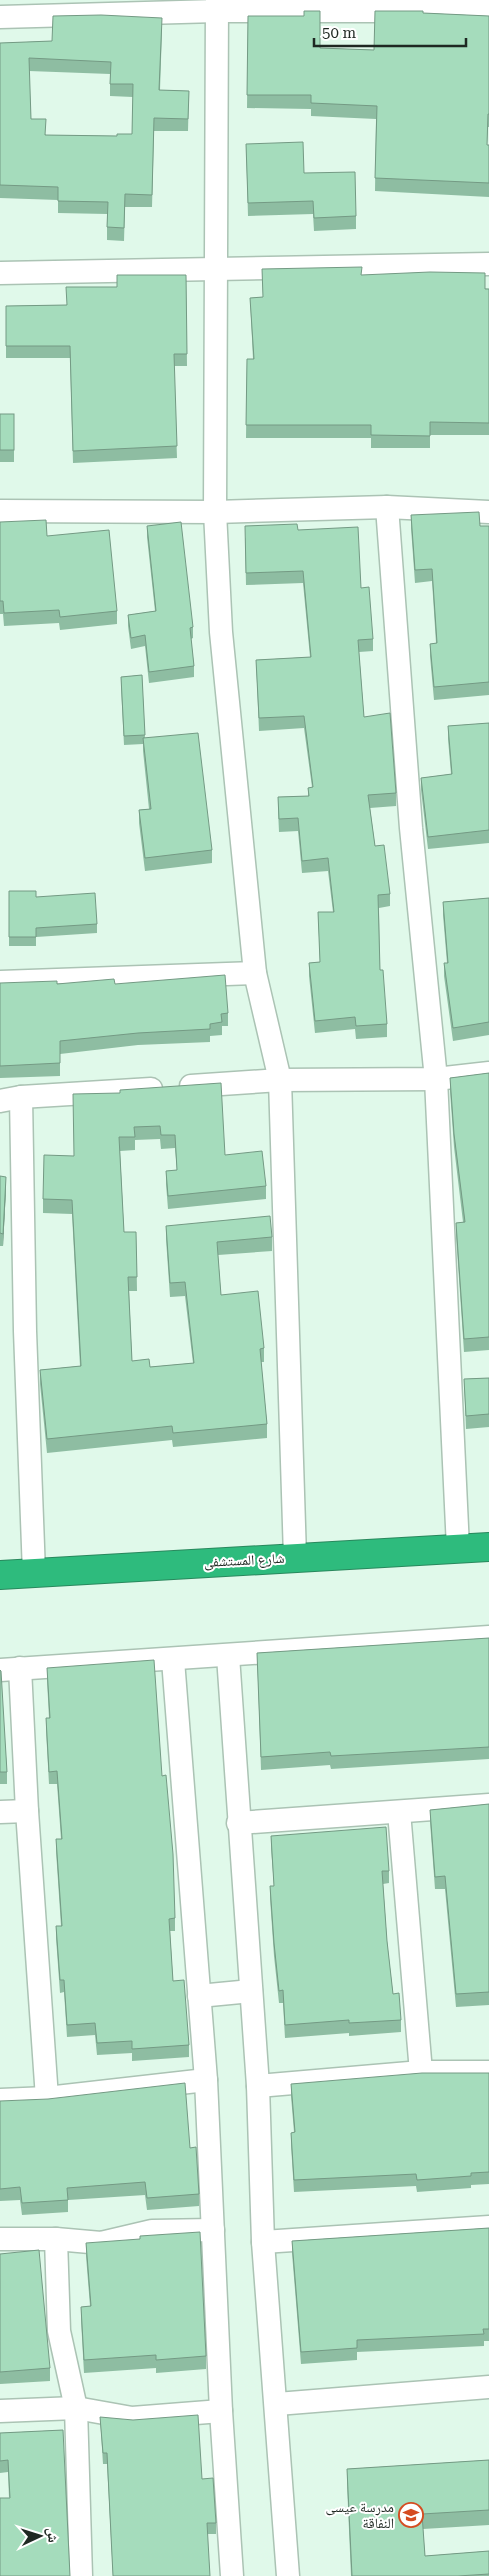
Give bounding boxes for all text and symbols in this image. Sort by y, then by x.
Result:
scale bar [314,15,466,47]
text: 50 m [322,24,357,42]
street label: شارع المستشفى [203,1550,285,1572]
place label: مدرسة عيسى النفاقة [325,2499,394,2531]
school or university icon: مدرسة عيسى النفاقة [398,2502,424,2528]
north arrow [15,2511,65,2561]
text: ش [43,2527,61,2543]

